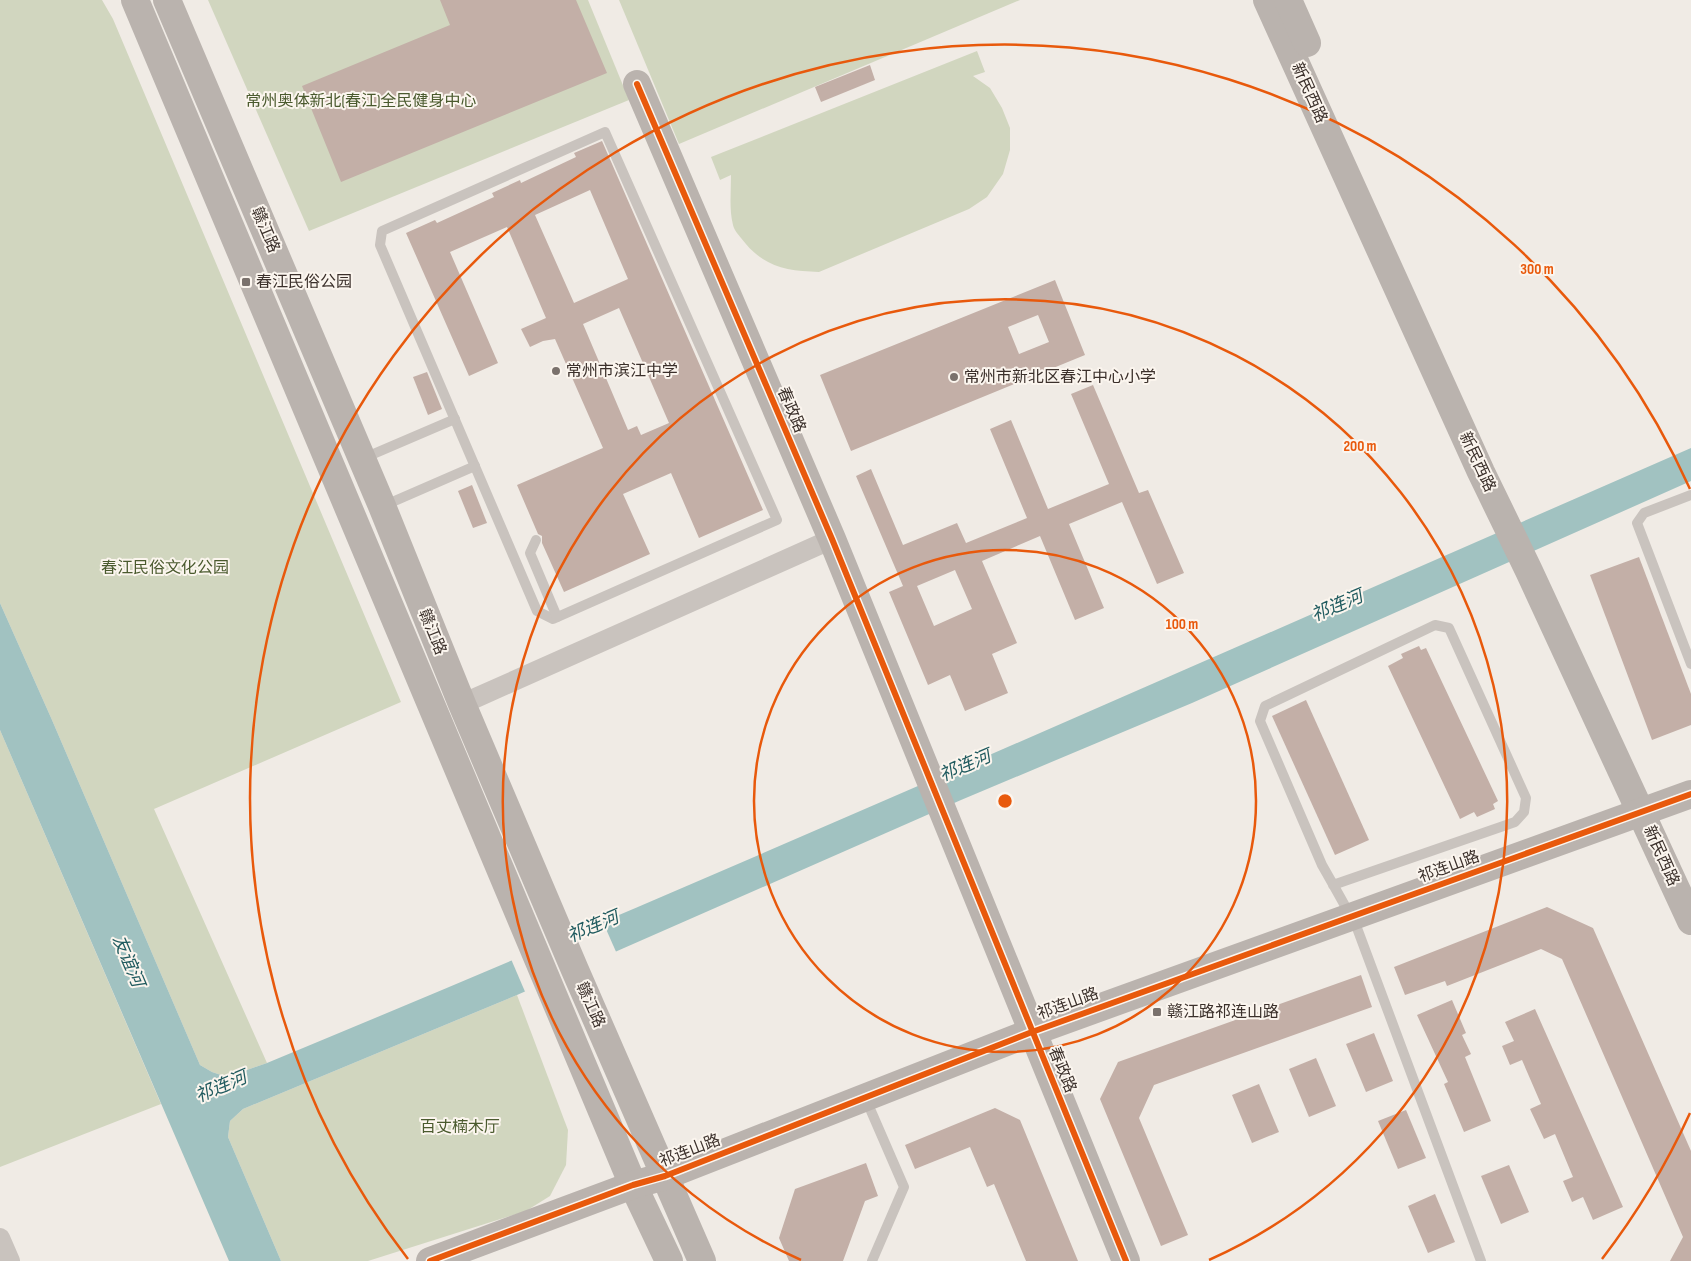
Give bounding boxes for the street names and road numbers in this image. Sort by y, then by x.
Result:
street label: 新民西路 [1287,60,1331,126]
street label: 赣江路 [247,204,284,256]
street label: 春政路 [773,384,809,436]
street label: 新民西路 [1455,429,1499,495]
street label: 赣江路 [414,606,451,658]
street label: 新民西路 [1639,823,1683,889]
street label: 祁连山路 [1416,847,1482,887]
street label: 赣江路 [572,979,609,1031]
street label: 祁连山路 [1035,984,1101,1024]
street label: 春政路 [1044,1044,1080,1096]
street label: 祁连山路 [657,1131,723,1171]

